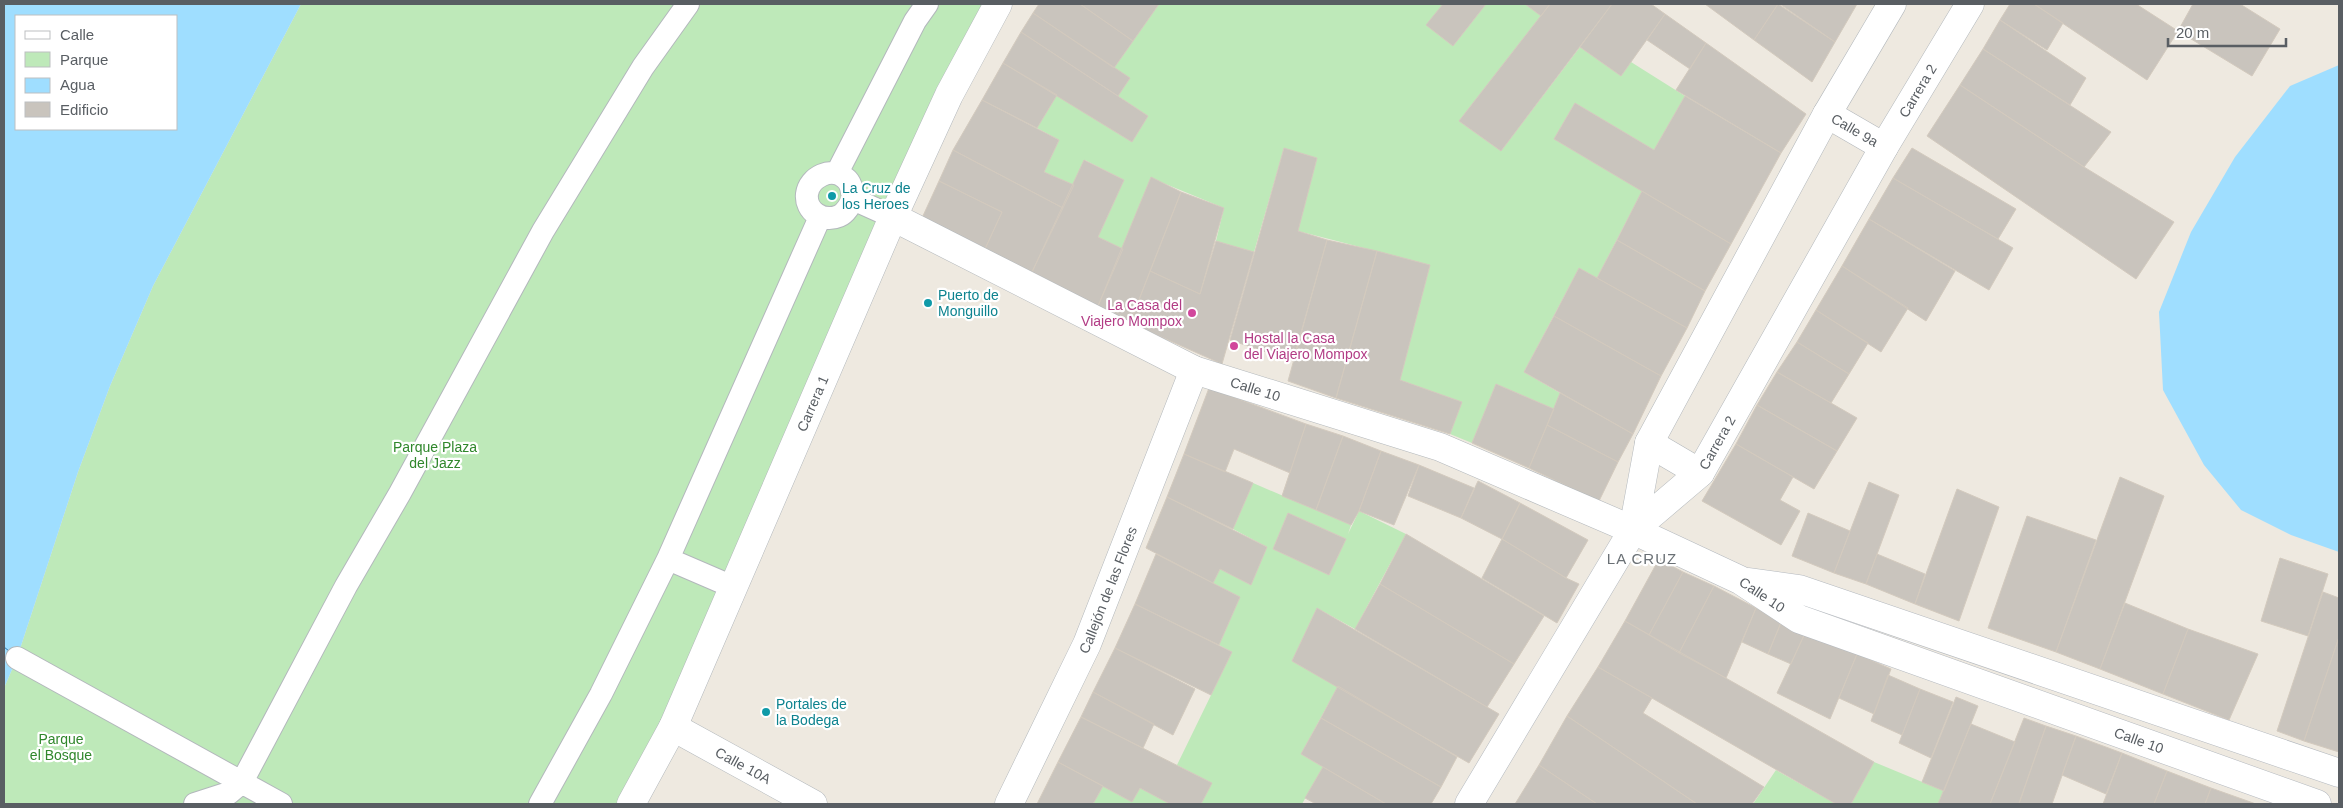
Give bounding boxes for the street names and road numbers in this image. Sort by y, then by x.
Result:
street label: Carrera 2 [1896,61,1940,120]
street label: Calle 9a [1828,110,1881,150]
street label: Carrera 1 [793,373,832,434]
street label: Calle 10 [1228,374,1283,405]
street label: Carrera 2 [1696,413,1739,472]
street label: Callejón de las Flores [1076,524,1140,656]
street label: Calle 10 [1736,574,1788,616]
street label: Calle 10 [2112,724,2166,757]
street label: Calle 10A [713,744,774,788]

